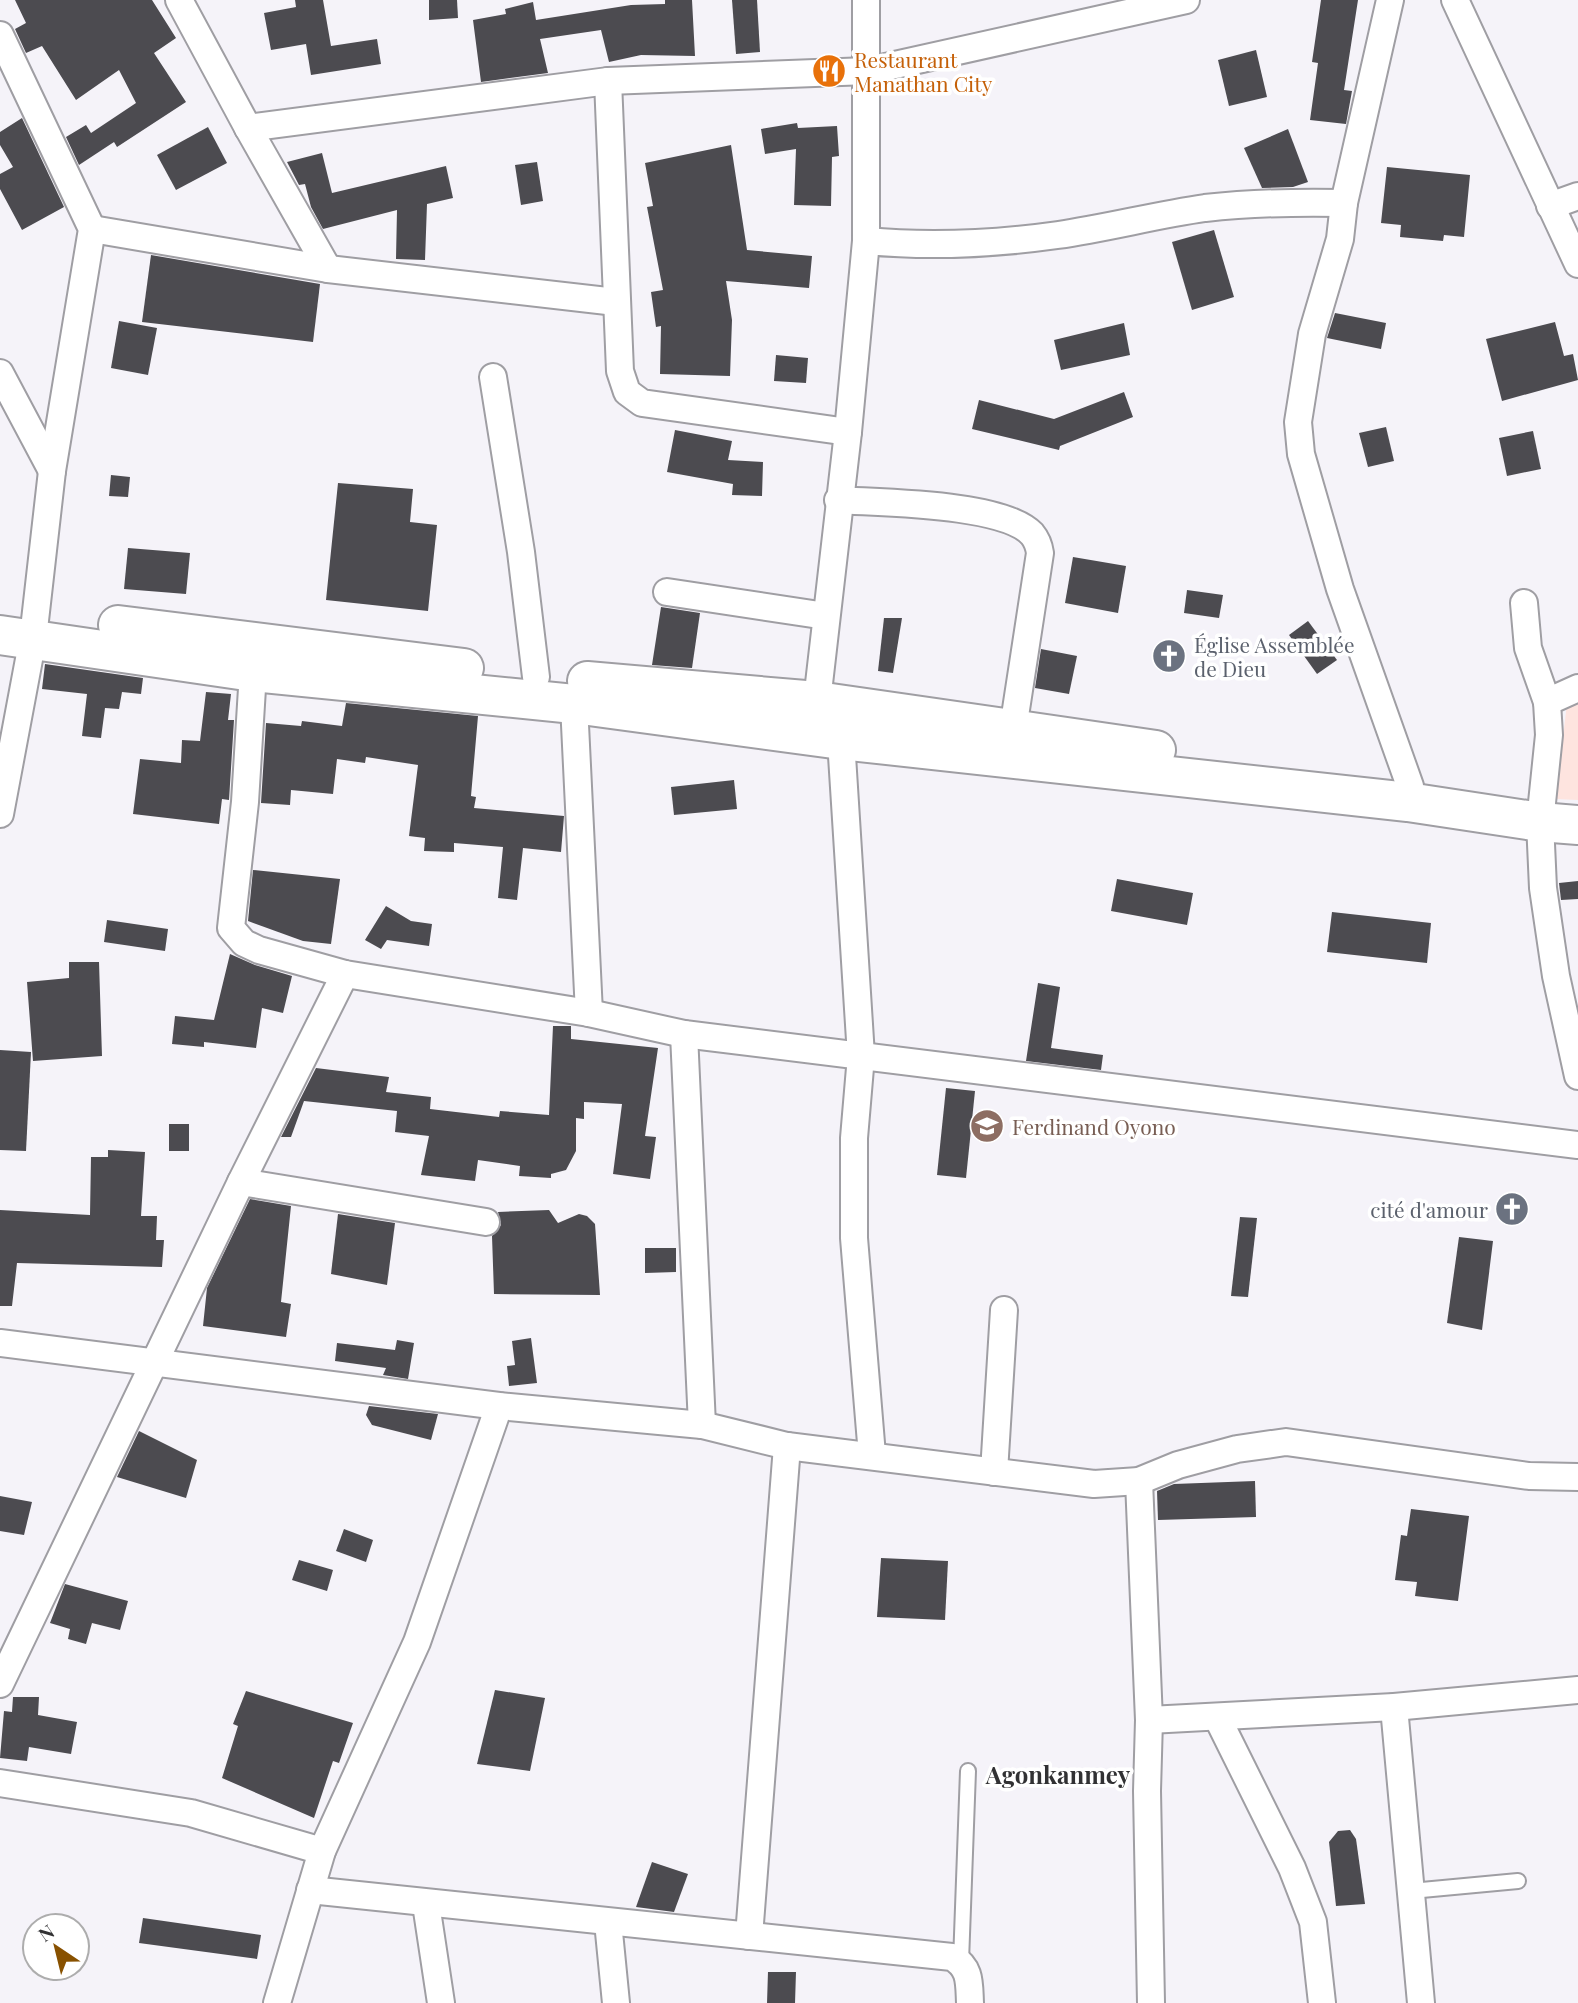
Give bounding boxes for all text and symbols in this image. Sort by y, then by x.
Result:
place label: Restaurant Manathan City [854,45,993,97]
restaurant icon: Restaurant Manathan City [810,52,848,90]
place label: Église Assemblée de Dieu [1194,630,1355,682]
church icon: Église Assemblée de Dieu [1150,637,1188,675]
school or university icon: Ferdinand Oyono [968,1107,1006,1145]
place label: Ferdinand Oyono [1012,1112,1176,1140]
church icon: cité d'amour [1493,1190,1531,1228]
place label: cité d'amour [1370,1195,1489,1223]
district label: Agonkanmey [985,1758,1131,1790]
north arrow [21,1912,91,1982]
text: N [33,1918,59,1947]

